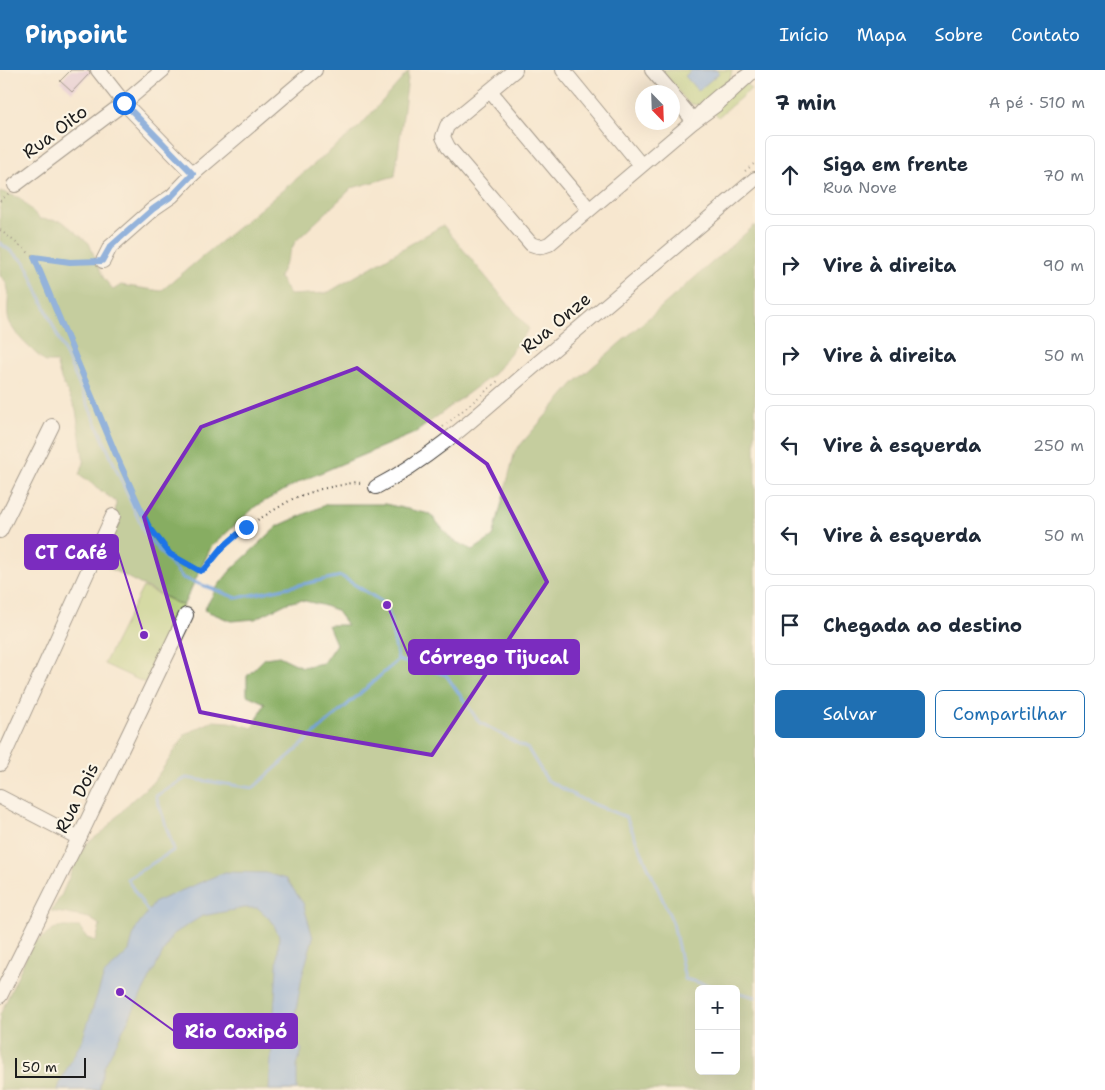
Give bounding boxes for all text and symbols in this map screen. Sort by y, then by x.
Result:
text: Pinpoint [25,19,127,51]
text: Início [779,23,829,47]
text: Mapa [857,23,906,47]
text: Sobre [934,23,983,47]
text: Contato [1011,23,1080,47]
north arrow [635,85,680,130]
text: 7 min [775,89,836,117]
route start [113,92,136,115]
text: A pé · 510 m [989,92,1085,113]
street label: Rua Oito [18,100,92,164]
text: Siga em frente [823,152,968,177]
icon: ahead [776,161,804,189]
text: 70 m [1043,165,1084,186]
text: Rua Nove [823,177,897,198]
icon: right [776,251,804,279]
text: Vire à direita [823,253,956,278]
text: 90 m [1043,255,1084,276]
street label: Rua Onze [516,287,596,359]
icon: right [776,341,804,369]
text: Vire à direita [823,343,956,368]
text: 50 m [1044,345,1084,366]
icon: left [776,431,804,459]
text: Vire à esquerda [823,433,981,458]
text: 250 m [1033,435,1084,456]
route end [235,516,258,539]
icon: left [776,521,804,549]
text: Vire à esquerda [823,523,981,548]
text: 50 m [1044,525,1084,546]
callout: CT Café [25,535,118,569]
text: CT Café [35,540,107,565]
icon: arrive [776,611,804,639]
text: Chegada ao destino [823,613,1022,638]
callout: Córrego Tijucal [409,640,579,674]
text: Córrego Tijucal [419,645,569,670]
button: Salvar [775,690,925,738]
button: Compartilhar [935,690,1085,738]
street label: Rua Dois [50,759,104,837]
map controls [695,985,740,1075]
button: + [695,985,740,1030]
callout: Rio Coxipó [174,1014,297,1048]
text: Rio Coxipó [185,1019,287,1044]
button: − [695,1030,740,1075]
scale bar [15,1055,86,1078]
text: 50 m [22,1058,57,1076]

